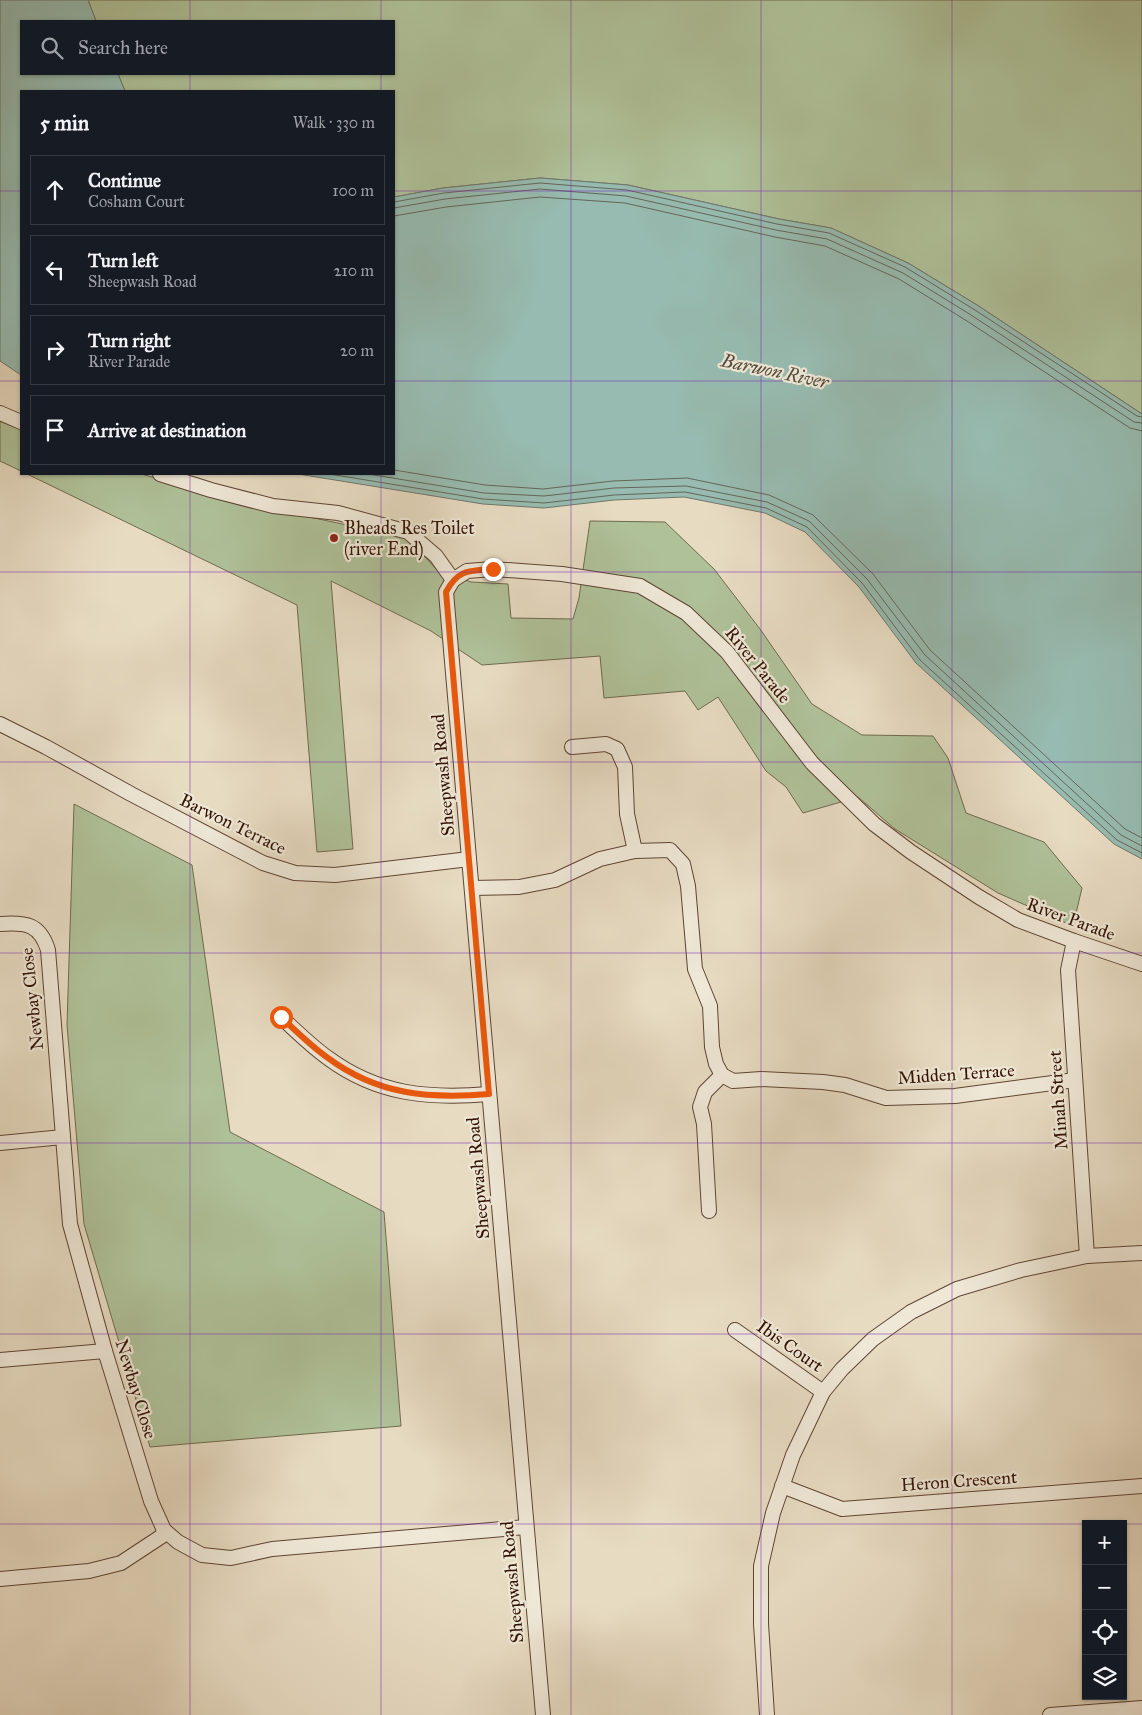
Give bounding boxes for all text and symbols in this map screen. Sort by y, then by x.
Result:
search box [20,20,395,75]
icon: search [38,34,66,62]
text: Search here [78,36,168,59]
text: 5 min [40,110,89,136]
text: Walk · 330 m [293,113,375,132]
text: Continue [88,169,161,192]
icon: ahead [41,176,69,204]
text: 100 m [332,181,374,200]
text: Cosham Court [88,192,185,211]
text: Turn left [88,249,158,272]
icon: left [41,256,69,284]
text: 210 m [334,261,374,280]
text: Sheepwash Road [88,272,197,291]
text: Turn right [88,329,171,352]
icon: right [41,336,69,364]
text: 20 m [340,341,374,360]
water label: Barwon River [718,348,832,394]
text: River Parade [88,352,170,371]
icon: arrive [41,416,69,444]
text: Arrive at destination [88,419,246,442]
place label: Bheads Res Toilet (river End) [344,517,475,561]
marker: Bheads Res Toilet (river End) [328,532,340,544]
route end [482,558,505,581]
street label: River Parade [720,622,796,708]
street label: Sheepwash Road [427,713,459,837]
street label: Barwon Terrace [176,789,290,859]
street label: River Parade [1024,893,1118,945]
street label: Newbay Close [16,947,48,1051]
route start [270,1006,293,1029]
street label: Minah Street [1044,1049,1072,1150]
street label: Midden Terrace [897,1059,1015,1089]
street label: Sheepwash Road [462,1116,494,1240]
street label: Ibis Court [753,1315,828,1377]
street label: Newbay Close [110,1337,162,1441]
street label: Heron Crescent [900,1466,1018,1496]
street label: Sheepwash Road [496,1520,528,1644]
map controls [1082,1520,1127,1700]
button: + [1082,1520,1127,1565]
button: − [1082,1565,1127,1610]
button: locate [1082,1610,1127,1655]
button: layers [1082,1655,1127,1700]

